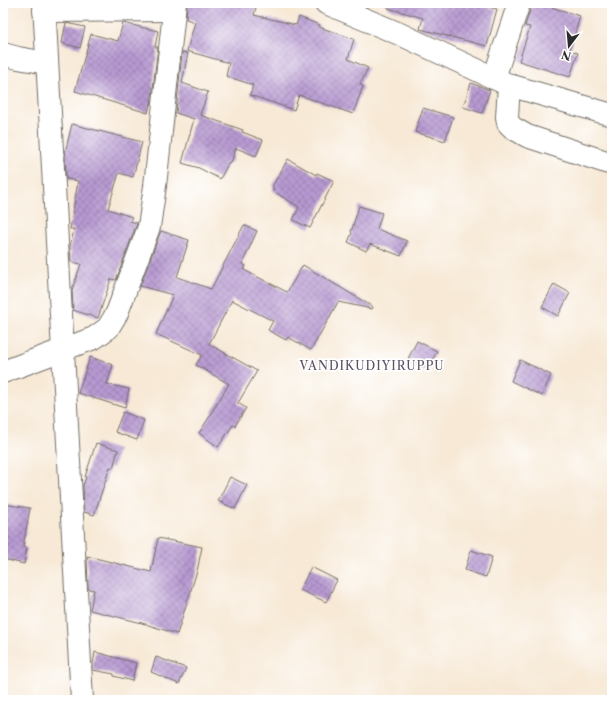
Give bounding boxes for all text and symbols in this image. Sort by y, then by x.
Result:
north arrow [549,26,589,66]
text: N [559,47,573,64]
district label: VANDIKUDIYIRUPPU [298,358,445,373]

